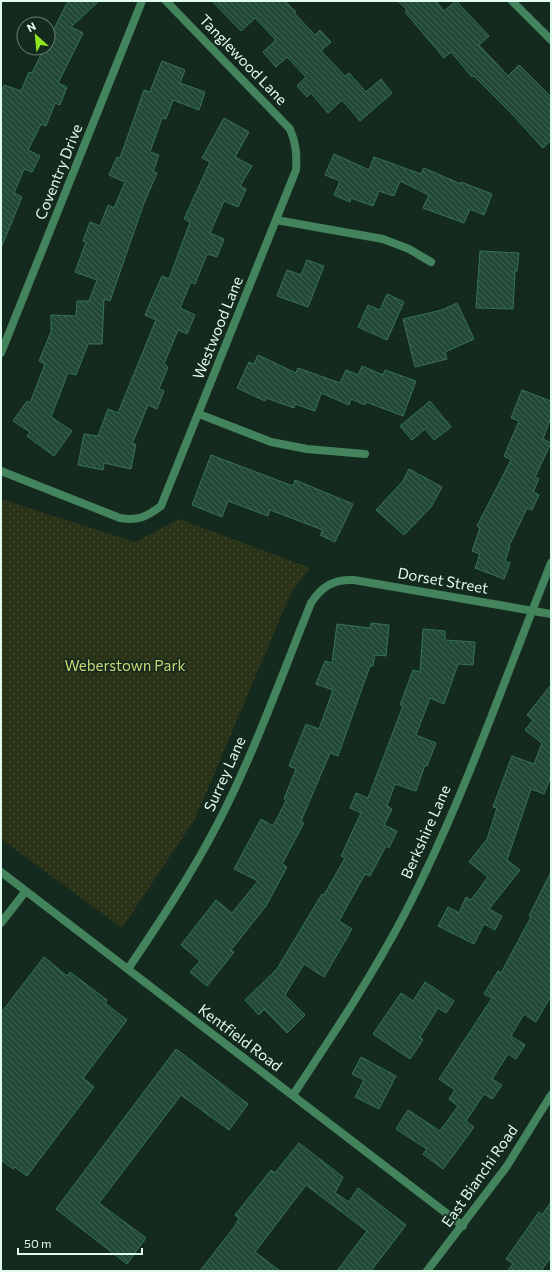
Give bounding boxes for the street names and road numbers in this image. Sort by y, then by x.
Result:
street label: Tanglewood Lane [196,10,291,108]
street label: Coventry Drive [31,121,86,222]
street label: Westwood Lane [188,274,246,382]
street label: Dorset Street [396,563,490,597]
street label: Surrey Lane [200,733,249,814]
street label: Berkshire Lane [396,782,454,881]
street label: Kentfield Road [195,1000,286,1075]
street label: East Bianchi Road [437,1121,521,1230]

